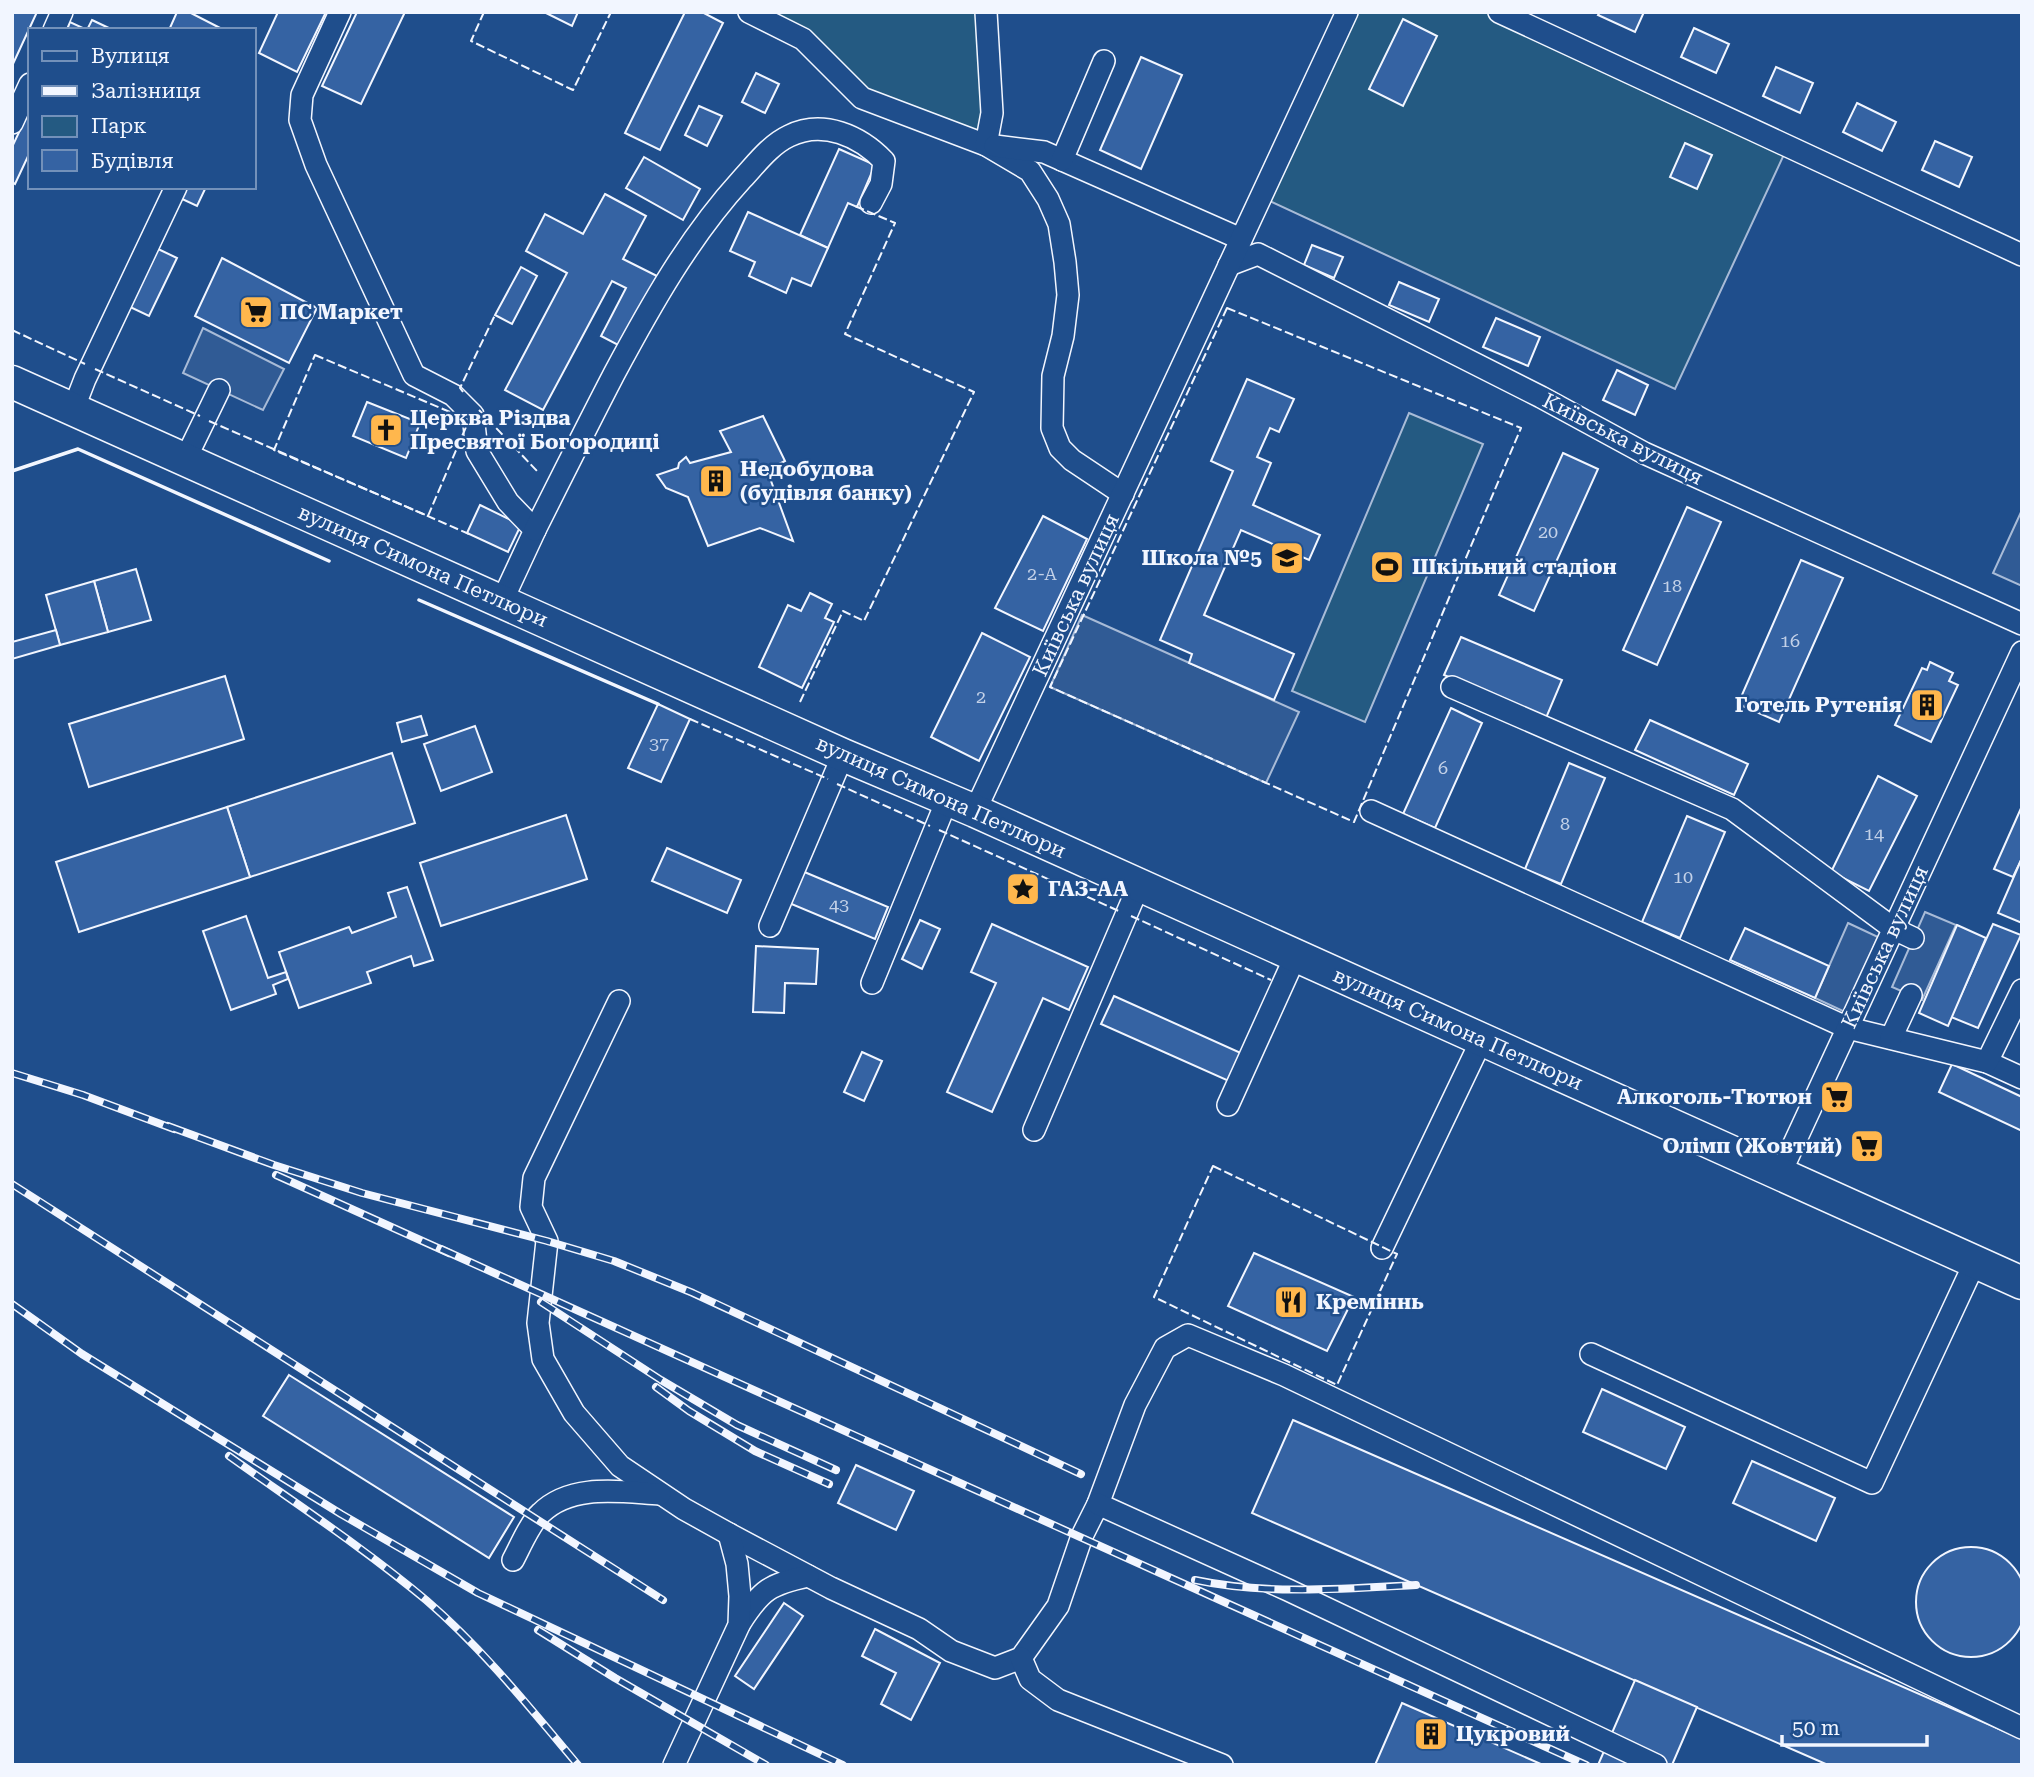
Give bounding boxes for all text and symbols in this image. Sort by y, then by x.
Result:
legend [28,28,256,189]
text: Вулиця [91,44,170,68]
text: Залізниця [91,79,201,103]
text: Парк [91,114,147,138]
text: Будівля [91,149,174,173]
supermarket icon: ПС Маркет [237,293,275,331]
place label: ПС Маркет [280,300,403,324]
street label: Київська вулиця [1539,388,1707,490]
place label: Церква Різдва Пресвятої Богородиці [410,406,659,454]
church icon: Церква Різдва Пресвятої Богородиці [367,411,405,449]
place label: Недобудова (будівля банку) [740,457,912,505]
building icon: Недобудова (будівля банку) [697,462,735,500]
street label: вулиця Симона Петлюри [294,500,552,632]
street label: Київська вулиця [1028,510,1124,680]
house number: 20 [1538,521,1558,542]
school or university icon: Школа №5 [1268,539,1306,577]
place label: Школа №5 [1142,546,1262,570]
sports icon: Шкільний стадіон [1368,548,1406,586]
place label: Шкільний стадіон [1412,555,1617,579]
house number: 2-А [1027,563,1057,584]
house number: 18 [1662,575,1682,596]
house number: 16 [1780,630,1800,651]
house number: 2 [976,686,986,707]
building icon: Готель Рутенія [1908,686,1946,724]
place label: Готель Рутенія [1735,693,1902,717]
street label: вулиця Симона Петлюри [812,731,1070,863]
house number: 37 [649,733,669,754]
house number: 6 [1438,757,1448,778]
house number: 8 [1560,813,1570,834]
house number: 14 [1864,823,1884,844]
street label: Київська вулиця [1837,862,1933,1032]
house number: 10 [1673,866,1693,887]
place icon: ГАЗ-АА [1004,870,1042,908]
place label: ГАЗ-АА [1048,877,1128,901]
house number: 43 [829,894,849,915]
street label: вулиця Симона Петлюри [1329,963,1587,1095]
supermarket icon: Алкоголь-Тютюн [1818,1078,1856,1116]
place label: Алкоголь-Тютюн [1617,1085,1812,1109]
supermarket icon: Олімп (Жовтий) [1848,1127,1886,1165]
place label: Олімп (Жовтий) [1662,1134,1842,1158]
restaurant icon: Креміннь [1272,1283,1310,1321]
place label: Креміннь [1316,1290,1424,1314]
scale bar [1782,1704,1927,1748]
building icon: Цукровий [1412,1715,1450,1753]
text: 50 m [1792,1716,1840,1740]
place label: Цукровий [1456,1722,1570,1746]

